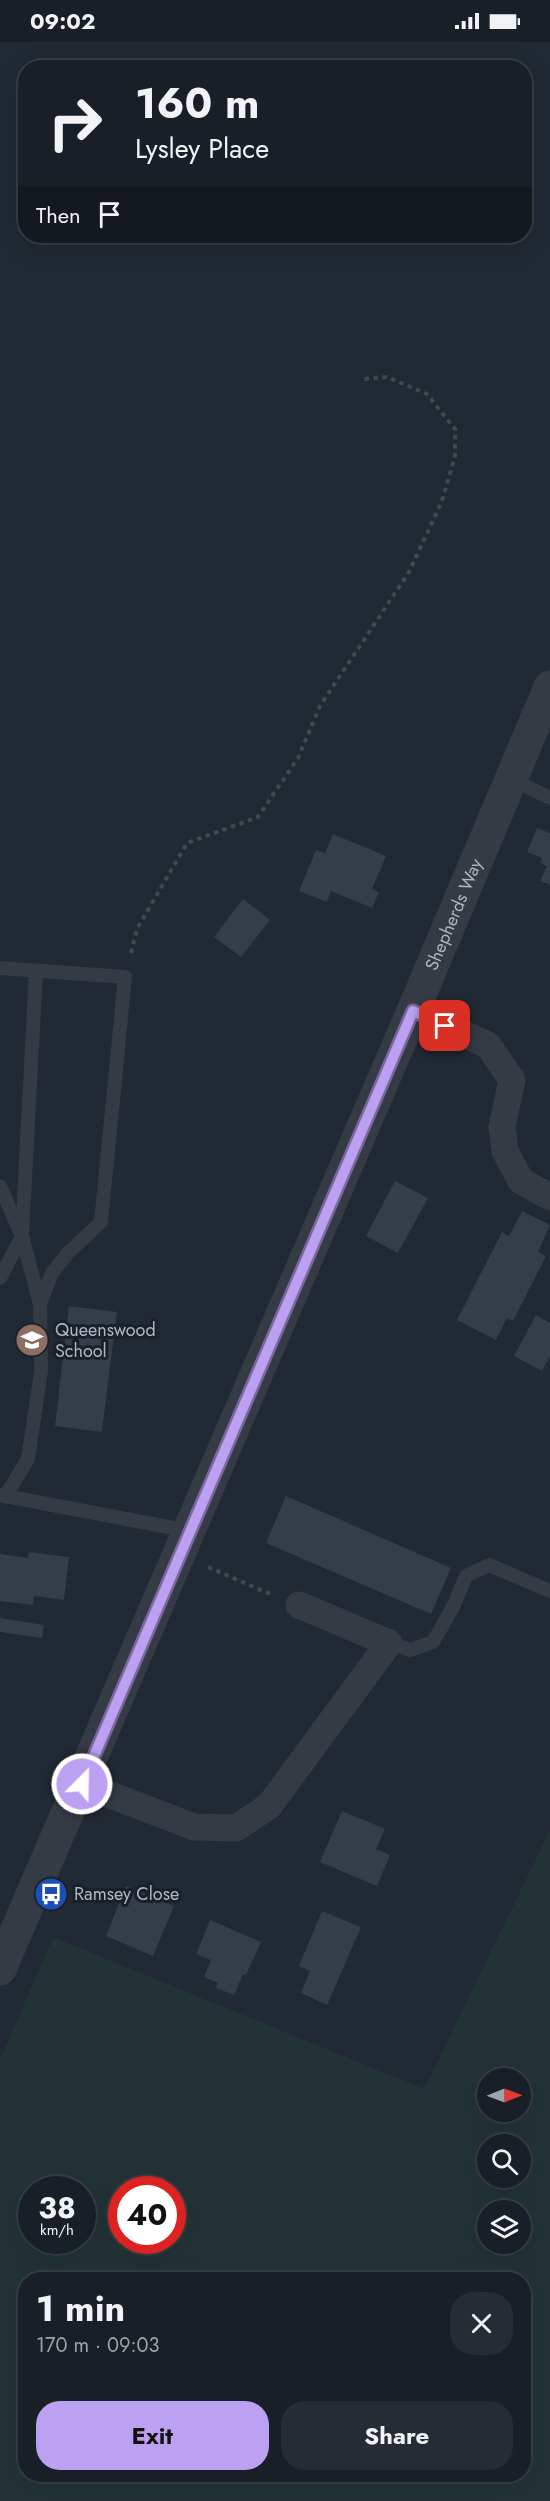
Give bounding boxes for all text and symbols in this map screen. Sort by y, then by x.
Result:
text: 09:02 [30,5,95,37]
text: 160 m [135,73,259,134]
icon: right [36,84,114,162]
text: Lysley Place [135,129,269,168]
icon: arrive [93,198,126,231]
text: Then [36,199,81,231]
street label: Shepherds Way [419,854,489,974]
pin [419,1000,470,1051]
icon: arrive [428,1009,461,1042]
place label: Queenswood School [55,1317,156,1364]
school or university icon: Queenswood School [14,1322,50,1358]
position arrow [50,1752,114,1816]
bus stop icon: Ramsey Close [33,1876,69,1912]
place label: Ramsey Close [74,1881,179,1907]
north arrow [477,2068,531,2122]
map controls [477,2068,531,2254]
button: search [477,2134,531,2188]
speed limit sign: 40 [108,2176,186,2254]
text: 38 [38,2186,76,2229]
button: layers [477,2200,531,2254]
text: km/h [40,2219,74,2241]
text: 1 min [36,2282,125,2334]
button: close [450,2292,513,2355]
text: 170 m · 09:03 [36,2331,160,2360]
button: Exit [36,2401,269,2470]
button: Share [281,2401,513,2470]

